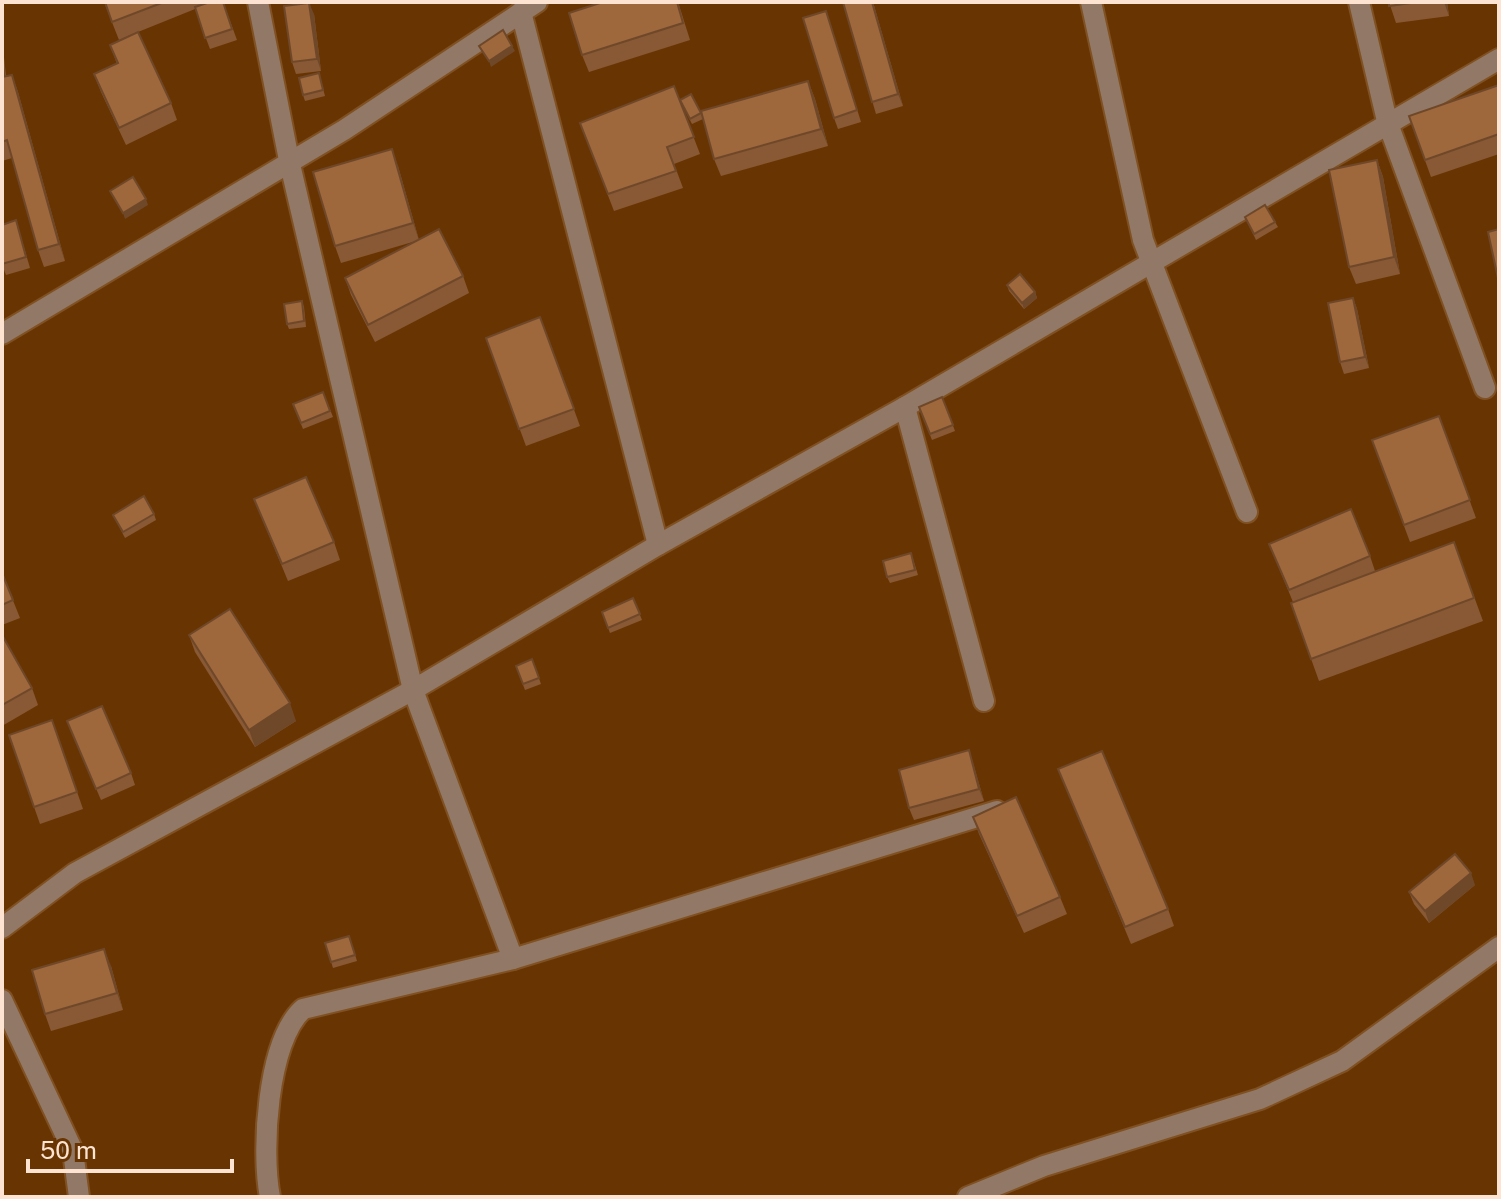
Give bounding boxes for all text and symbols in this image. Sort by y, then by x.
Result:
scale bar [28,1123,232,1173]
text: 50 m [40,1136,97,1164]

